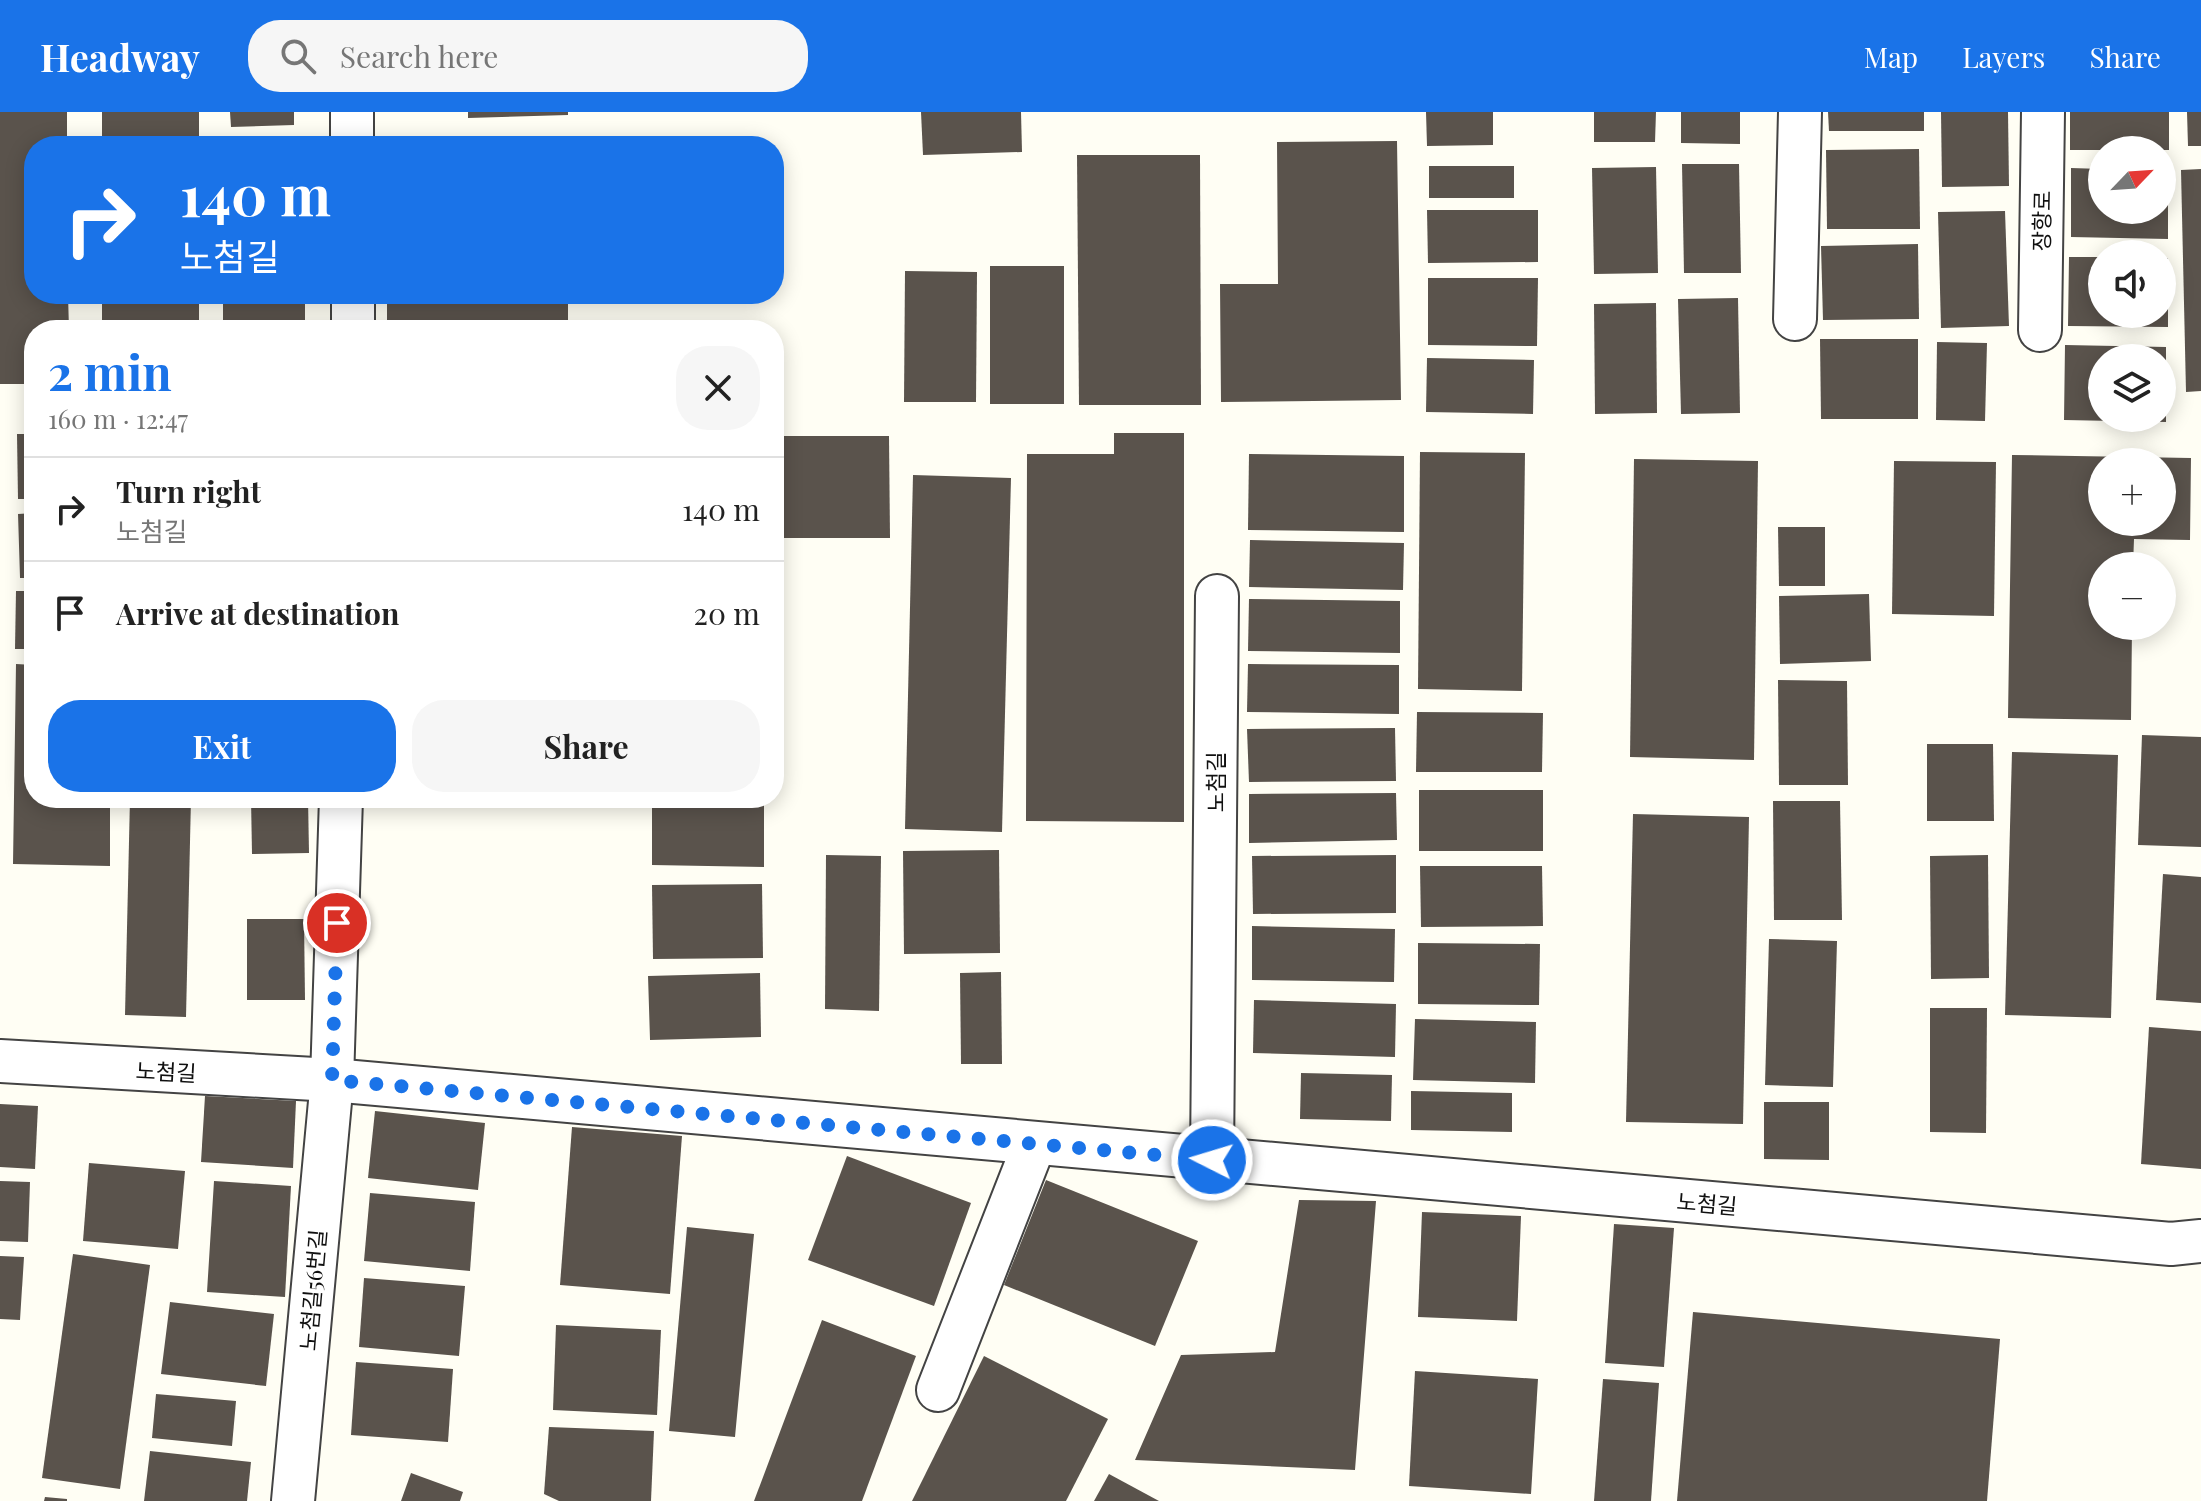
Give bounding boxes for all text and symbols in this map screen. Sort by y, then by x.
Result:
search box [248,20,808,92]
text: Headway [40,31,200,82]
icon: search [276,34,320,78]
text: Search here [340,36,498,76]
text: Map [1864,38,1918,75]
text: Layers [1962,38,2045,75]
text: Share [2089,38,2161,75]
north arrow [2088,136,2176,224]
map controls [2088,136,2176,640]
text: 140 m [180,156,331,231]
icon: right [48,168,152,272]
street label: 장항로 [2025,190,2057,252]
text: 노첨길 [180,231,279,279]
button: sound [2088,240,2176,328]
text: 2 min [48,339,172,403]
button: layers [2088,344,2176,432]
button: close [676,346,760,430]
text: 160 m · 12:47 [48,401,188,436]
button: + [2088,448,2176,536]
text: Turn right [116,471,261,511]
icon: right [48,487,92,531]
text: 140 m [682,489,760,529]
text: 노첨길 [116,513,188,548]
button: − [2088,552,2176,640]
icon: arrive [48,591,92,635]
text: Arrive at destination [116,593,399,633]
text: 20 m [694,593,760,633]
button: Exit [48,700,396,792]
button: Share [412,700,760,792]
street label: 노첨길 [1200,752,1230,812]
pin [303,889,371,957]
icon: arrive [315,901,359,945]
street label: 노첨길 [135,1054,197,1088]
position arrow [1170,1118,1254,1202]
street label: 노첨길 [1675,1185,1739,1221]
street label: 노첨길56번길 [292,1228,332,1352]

